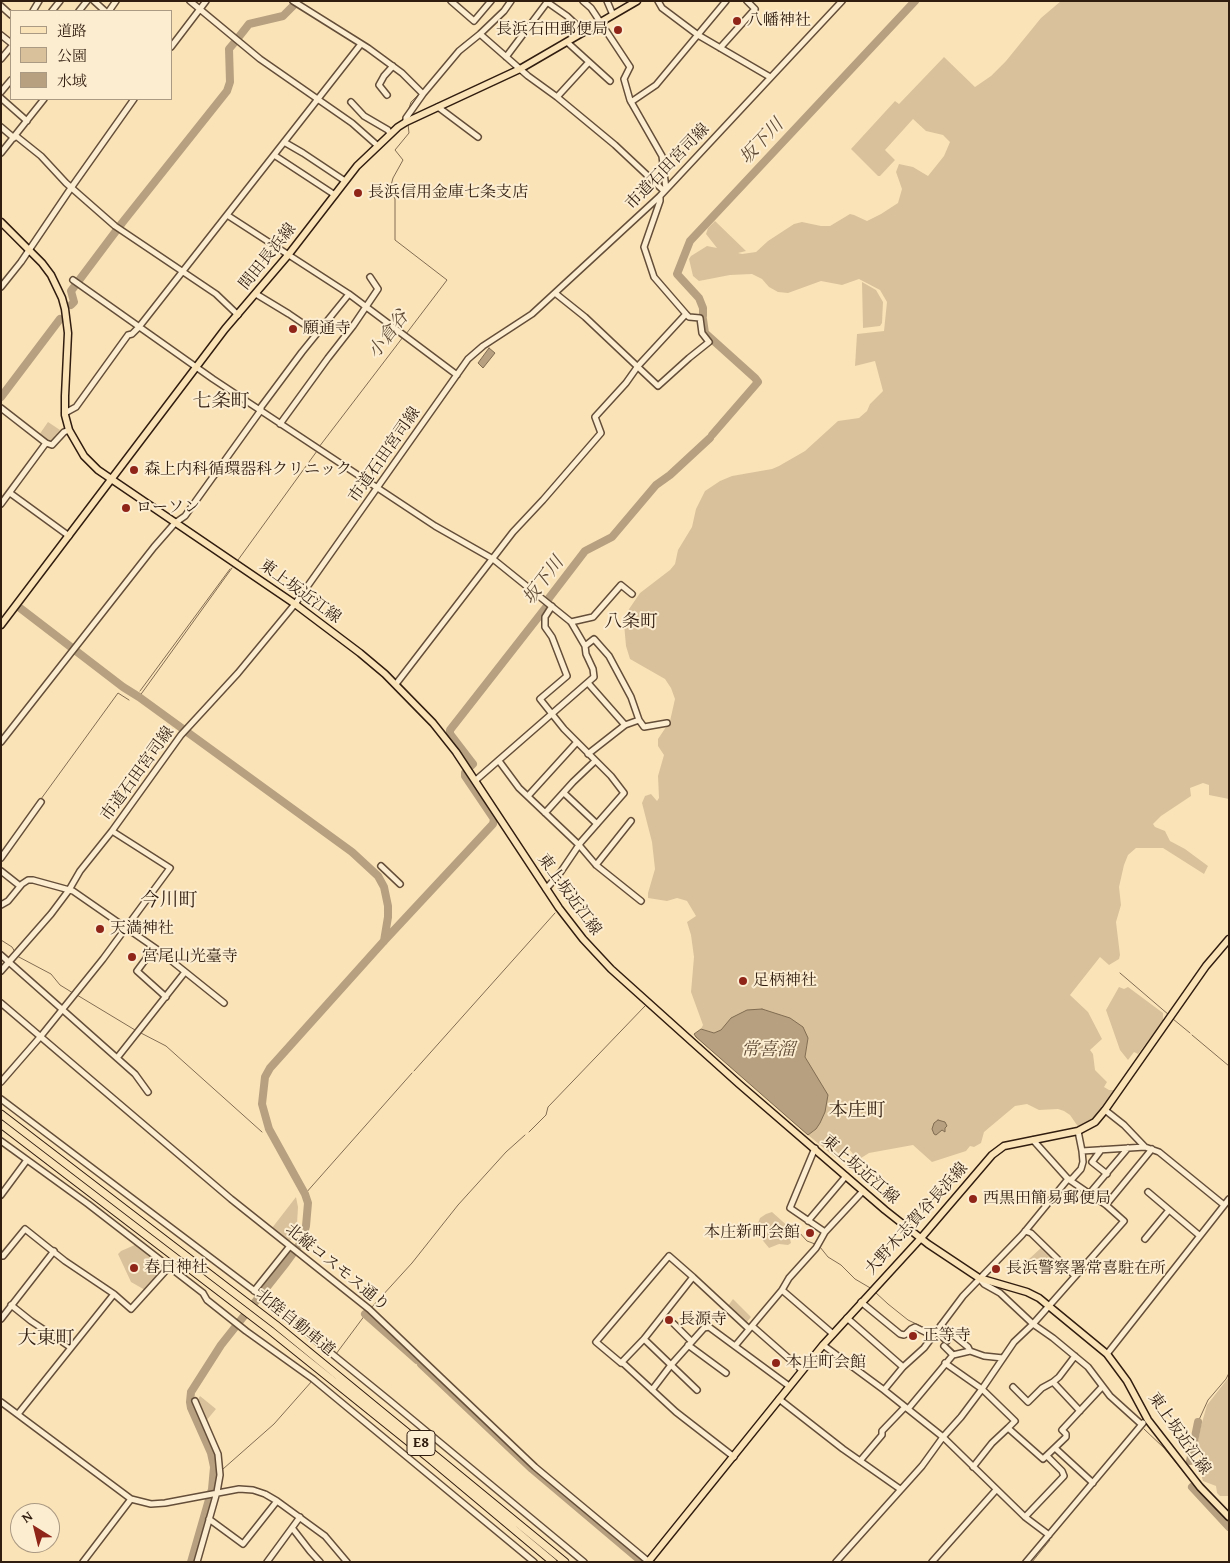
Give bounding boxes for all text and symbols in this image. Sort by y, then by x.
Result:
legend [10,10,172,100]
place label: 八幡神社 [747,11,811,31]
marker: 八幡神社 [731,15,743,27]
text: 道路 [57,20,87,41]
place label: 長浜石田郵便局 [496,20,608,40]
marker: 長浜石田郵便局 [612,24,624,36]
text: 公園 [57,45,87,66]
text: 水域 [57,70,87,91]
water label: 坂下川 [736,115,788,169]
street label: 市道石田宮司線 [622,120,714,214]
place label: 長浜信用金庫七条支店 [368,183,528,203]
marker: 長浜信用金庫七条支店 [352,187,364,199]
street label: 間田長浜線 [235,220,301,294]
water label: 小倉谷 [364,307,414,363]
place label: 願通寺 [303,319,351,339]
marker: 願通寺 [287,323,299,335]
district label: 七条町 [193,391,249,413]
street label: 市道石田宮司線 [345,404,425,506]
place label: 森上内科循環器科クリニック [144,460,352,480]
marker: 森上内科循環器科クリニック [128,464,140,476]
place label: ローソン [136,498,200,518]
marker: ローソン [120,502,132,514]
water label: 坂下川 [519,553,569,609]
street label: 東上坂近江線 [256,556,344,628]
district label: 八条町 [604,611,658,633]
street label: 市道石田宮司線 [97,723,179,825]
street label: 東上坂近江線 [533,851,605,939]
district label: 今川町 [141,890,197,912]
place label: 天満神社 [110,919,174,939]
marker: 天満神社 [94,923,106,935]
place label: 宮尾山光臺寺 [142,947,238,967]
marker: 宮尾山光臺寺 [126,951,138,963]
place label: 足柄神社 [753,971,817,991]
marker: 足柄神社 [737,975,749,987]
water label: 常喜溜 [741,1039,795,1061]
district label: 本庄町 [829,1100,885,1122]
street label: 東上坂近江線 [817,1131,903,1209]
street label: 大野木志賀谷長浜線 [862,1159,972,1279]
place label: 西黒田簡易郵便局 [983,1189,1111,1209]
marker: 西黒田簡易郵便局 [967,1193,979,1205]
street label: 北縦コスモス通り [281,1220,393,1316]
place label: 本庄新町会館 [704,1223,800,1243]
marker: 本庄新町会館 [804,1227,816,1239]
place label: 春日神社 [144,1258,208,1278]
place label: 長浜警察署常喜駐在所 [1006,1259,1166,1279]
marker: 春日神社 [128,1262,140,1274]
marker: 長浜警察署常喜駐在所 [990,1263,1002,1275]
street label: 北陸自動車道 [252,1285,338,1361]
place label: 長源寺 [679,1310,727,1330]
marker: 長源寺 [663,1314,675,1326]
place label: 正等寺 [923,1326,971,1346]
district label: 大東町 [18,1328,74,1350]
marker: 正等寺 [907,1330,919,1342]
place label: 本庄町会館 [786,1353,866,1373]
marker: 本庄町会館 [770,1357,782,1369]
street label: 東上坂近江線 [1144,1389,1214,1479]
road number: E8 [407,1430,435,1456]
north arrow [10,1503,60,1553]
text: N [17,1506,36,1528]

